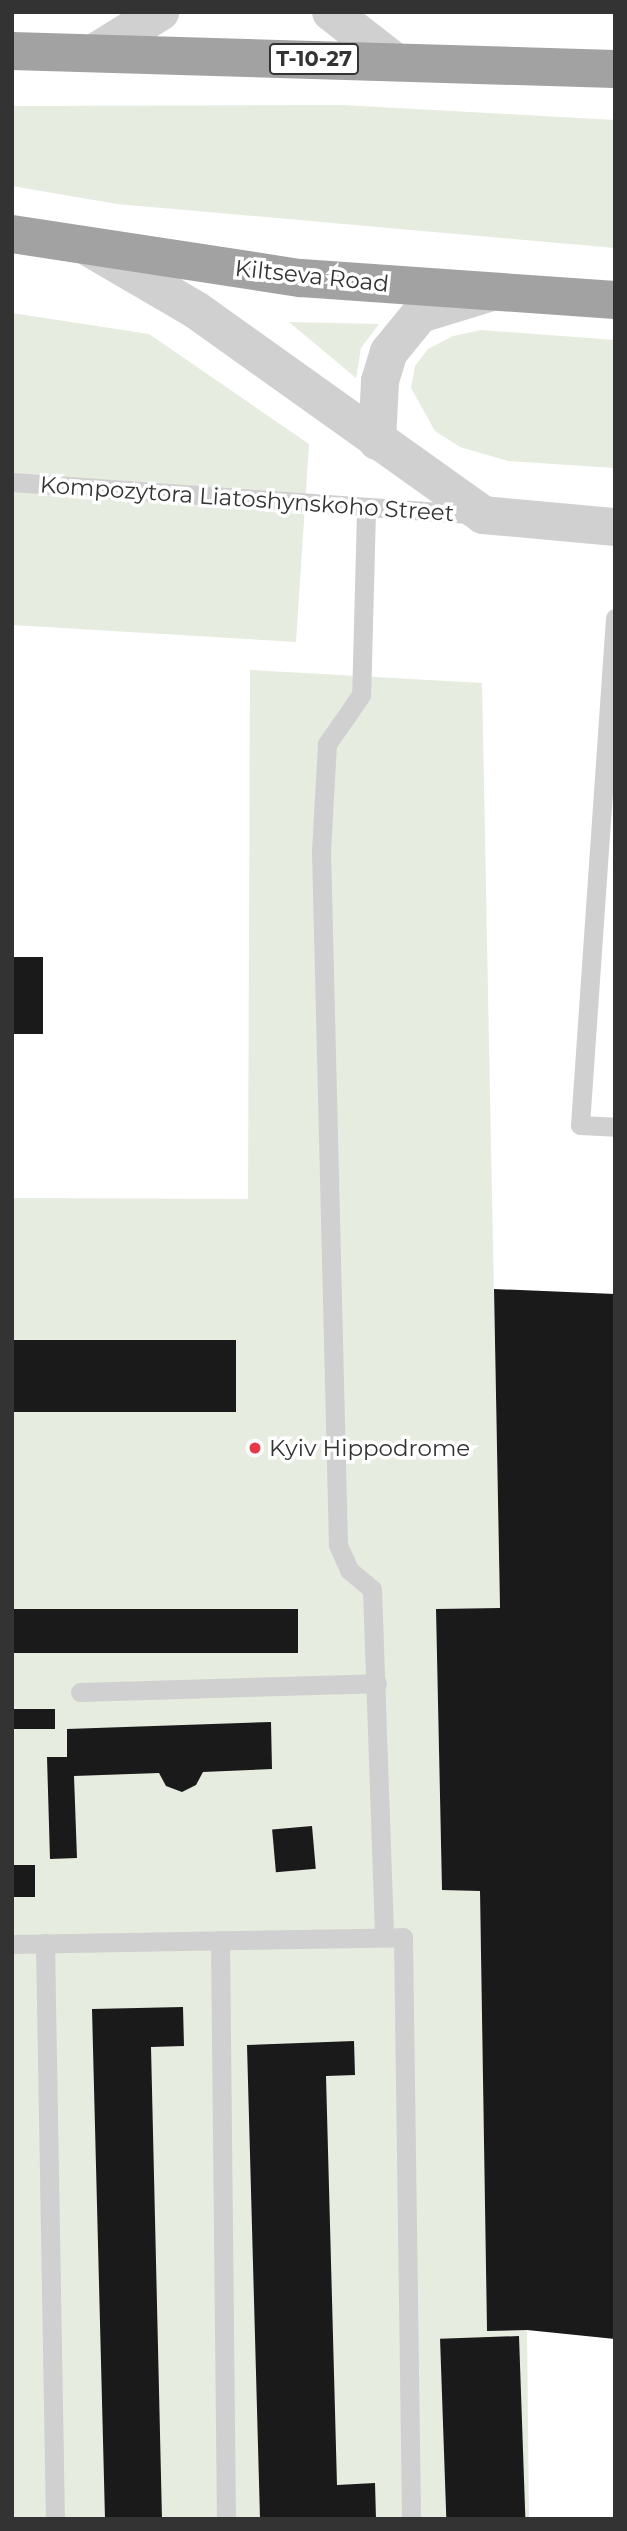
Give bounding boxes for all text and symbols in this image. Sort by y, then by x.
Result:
road number: Т-10-27 [268,42,360,76]
street label: Kiltseva Road [234,254,390,298]
street label: Kompozytora Liatoshynskoho Street [39,471,455,527]
place label: Kyiv Hippodrome [269,1434,470,1462]
marker: Kyiv Hippodrome [247,1440,263,1456]

